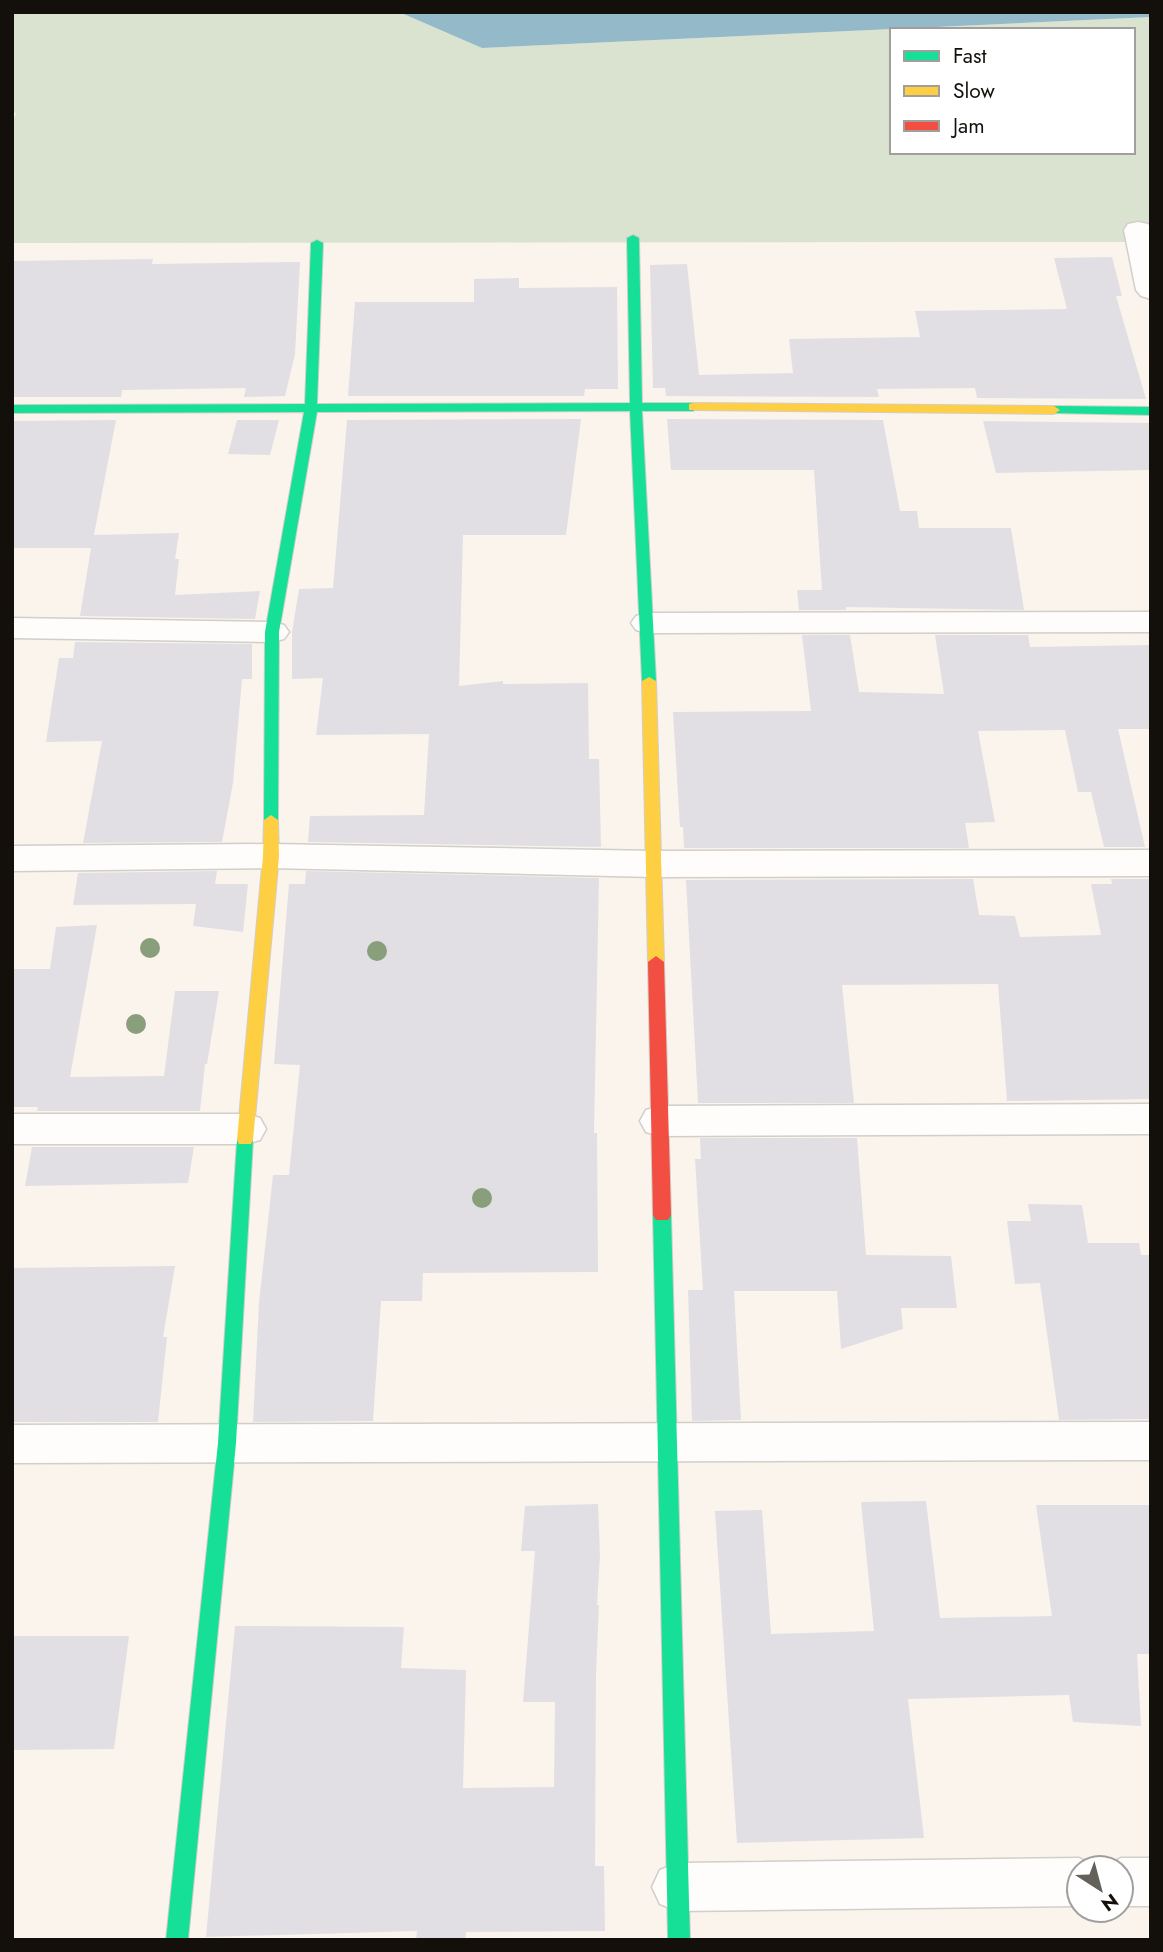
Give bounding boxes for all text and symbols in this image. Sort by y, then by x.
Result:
legend [890,28,1135,154]
text: Fast [953,41,986,71]
text: Slow [953,76,995,106]
text: Jam [950,111,985,141]
north arrow [1065,1854,1135,1924]
text: N [1096,1887,1124,1918]

